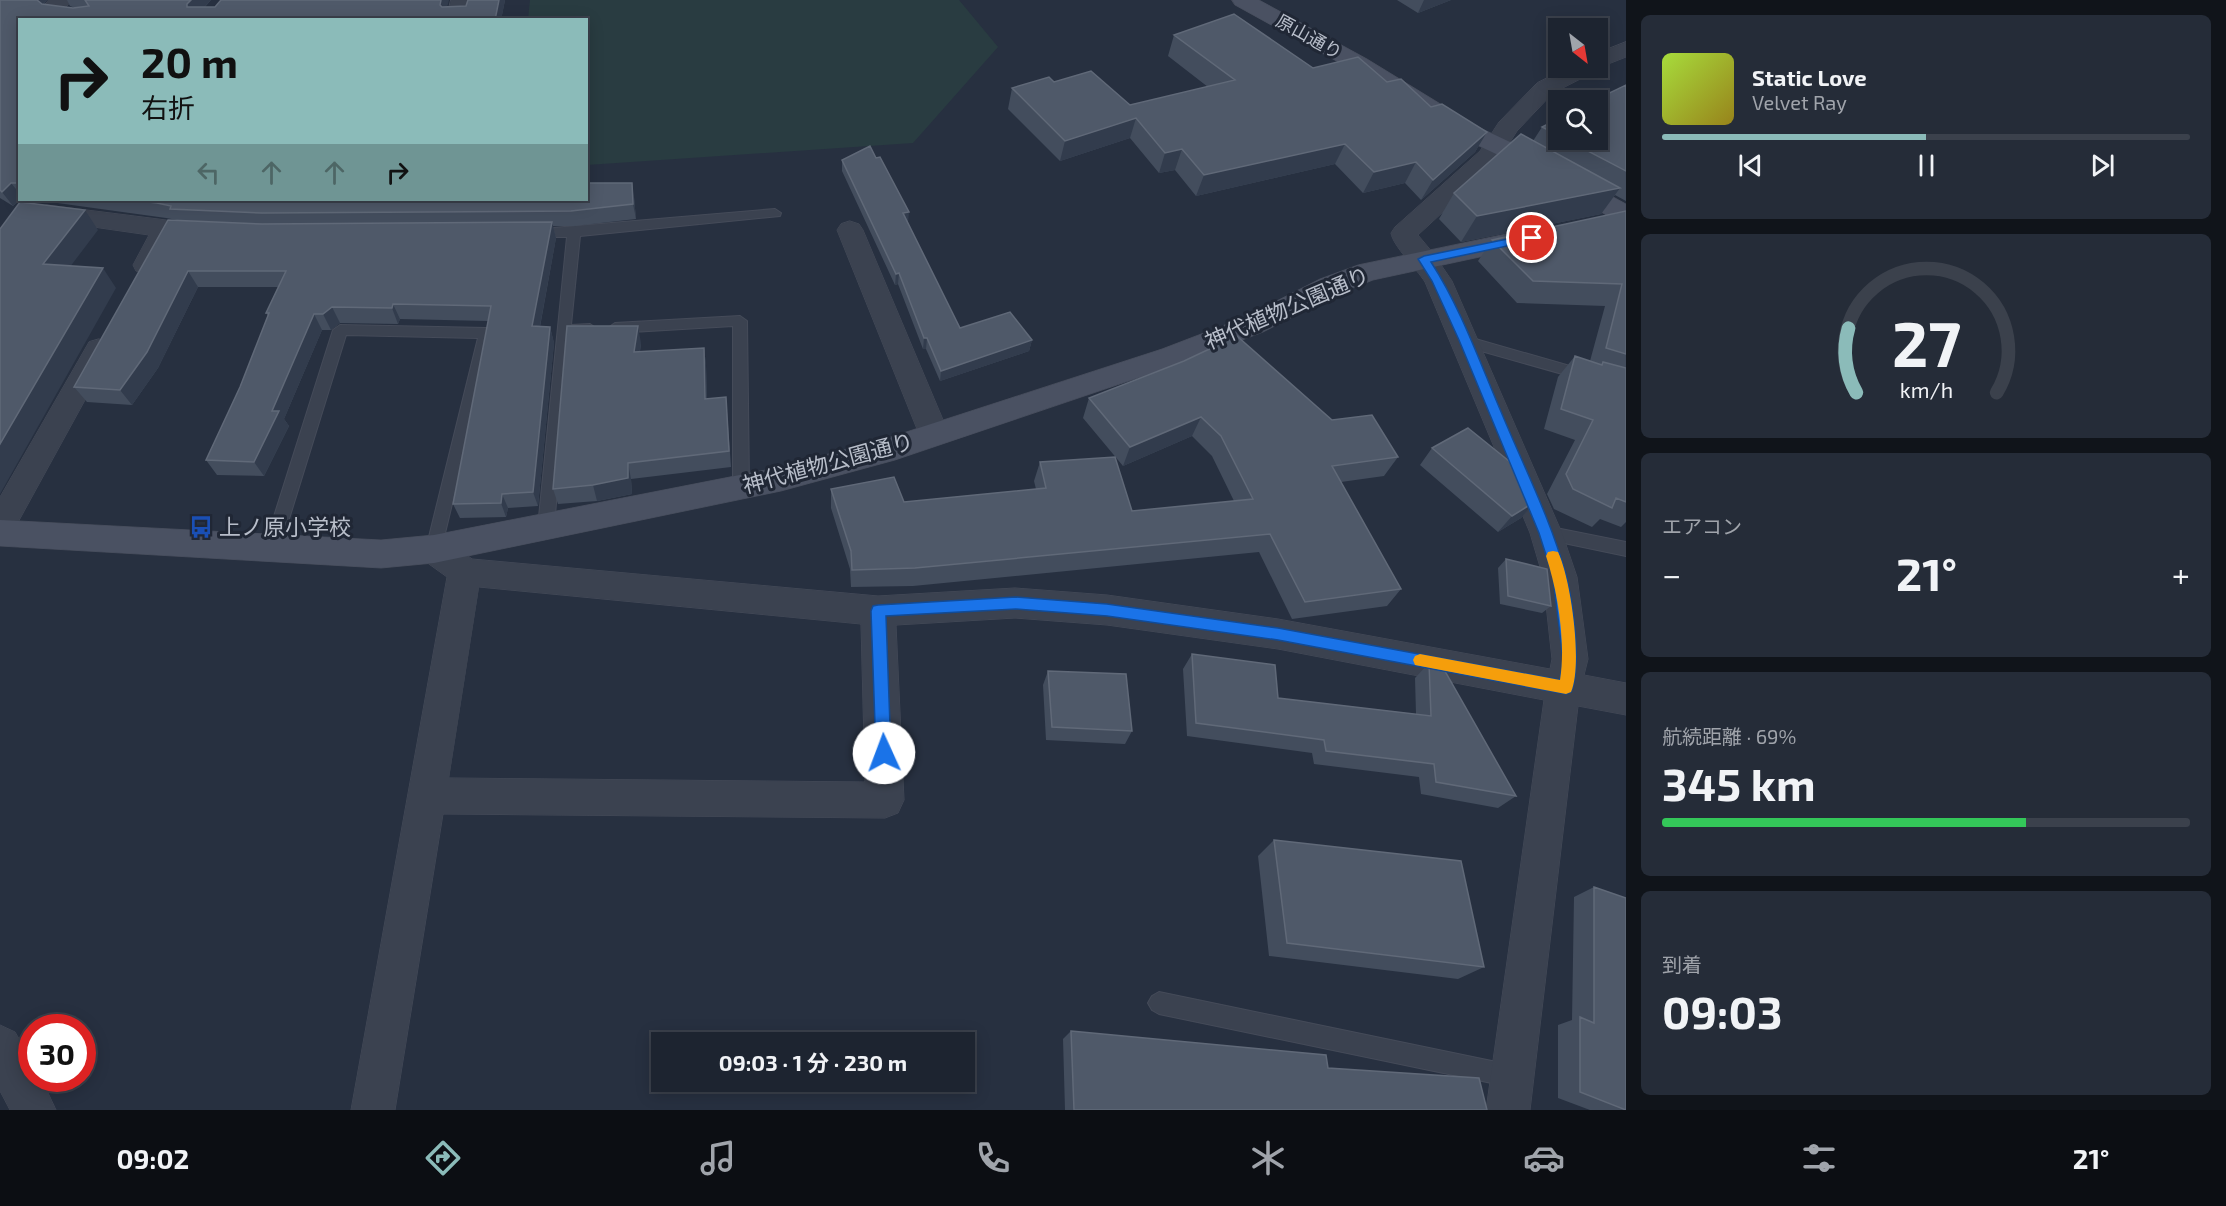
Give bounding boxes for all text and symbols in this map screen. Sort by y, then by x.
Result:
street label: 原山通り [1273,9,1346,63]
north arrow [1548,18,1608,78]
map controls [1548,18,1608,150]
text: 20 m [141,36,238,86]
icon: right [42,42,120,120]
text: Static Love [1752,64,1867,90]
button: search [1548,90,1608,150]
text: Velvet Ray [1752,90,1847,114]
text: 右折 [141,91,195,123]
icon: previous [1734,149,1767,182]
icon: pause [1910,149,1943,182]
icon: next [2086,149,2119,182]
icon: left [192,156,225,189]
icon: ahead [255,156,288,189]
icon: ahead [318,156,351,189]
icon: right [381,156,414,189]
pin [1506,212,1557,263]
icon: arrive [1515,221,1548,254]
street label: 神代植物公園通り [1201,261,1373,353]
text: 27 [1891,305,1961,380]
text: km/h [1899,377,1953,402]
street label: 神代植物公園通り [739,427,916,497]
place label: 上ノ原小学校 [219,513,351,539]
bus stop icon: 上ノ原小学校 [188,514,214,540]
text: エアコン [1662,514,1742,538]
text: 21° [1896,546,1957,600]
text: − [1662,554,1681,594]
text: + [2172,554,2190,594]
position arrow [852,721,916,785]
text: 航続距離 · 69% [1662,724,1796,748]
text: 345 km [1662,756,1816,810]
text: 到着 [1662,952,1702,976]
text: 09:03 [1662,984,1782,1038]
speed limit sign: 30 [18,1014,96,1092]
text: 09:03 · 1 分 · 230 m [719,1049,907,1075]
icon: directions [422,1137,464,1179]
icon: music [697,1137,739,1179]
icon: phone [972,1137,1014,1179]
icon: climate [1247,1137,1289,1179]
icon: car [1523,1137,1565,1179]
icon: filters [1798,1137,1840,1179]
text: 09:02 [117,1142,189,1174]
text: 21° [2073,1142,2109,1174]

